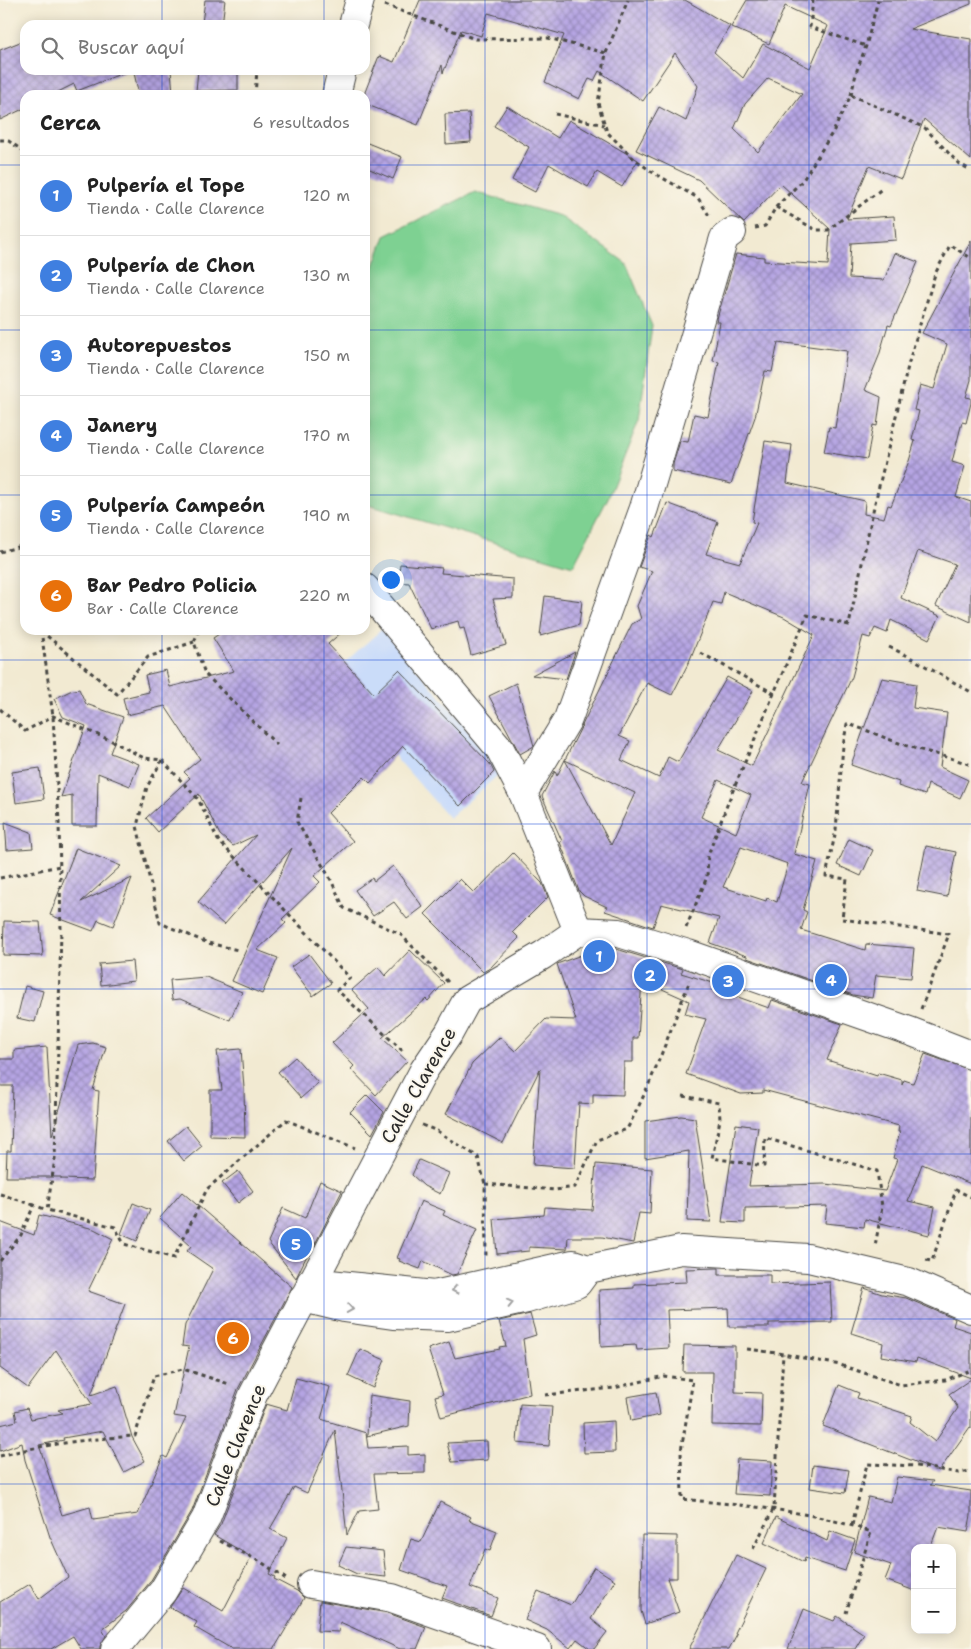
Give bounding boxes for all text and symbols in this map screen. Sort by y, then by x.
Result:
search box [20,20,370,75]
icon: search [38,34,66,62]
text: Buscar aquí [78,35,184,60]
text: Cerca [40,109,101,137]
text: 6 resultados [252,112,350,133]
text: Pulpería el Tope [87,173,245,198]
text: 1 [52,185,60,206]
text: 120 m [303,185,350,206]
text: Tienda · Calle Clarence [87,198,265,219]
text: Pulpería de Chon [87,253,255,278]
text: 2 [50,265,62,286]
text: 130 m [303,265,350,286]
text: Tienda · Calle Clarence [87,278,265,299]
text: Autorepuestos [87,333,232,358]
text: 3 [50,345,62,366]
text: 150 m [303,345,350,366]
text: Tienda · Calle Clarence [87,358,265,379]
text: Janery [87,413,157,438]
text: 4 [50,425,62,446]
text: 170 m [303,425,350,446]
text: Tienda · Calle Clarence [87,438,265,459]
text: Pulpería Campeón [87,493,265,518]
text: 5 [51,505,61,526]
text: 190 m [303,505,350,526]
text: Tienda · Calle Clarence [87,518,265,539]
your location [378,567,404,593]
text: Bar Pedro Policia [87,573,257,598]
text: 6 [50,585,62,606]
text: 220 m [298,585,350,606]
text: Bar · Calle Clarence [87,598,239,619]
pin: 1 [583,937,615,975]
pin: 2 [634,956,666,994]
pin: 4 [815,961,847,999]
pin: 3 [712,962,744,1000]
street label: Calle Clarence [375,1023,462,1148]
pin: 5 [280,1225,312,1263]
one-way arrow [451,1285,459,1295]
one-way arrow [506,1298,515,1309]
one-way arrow [346,1303,355,1313]
pin: 6 [217,1319,249,1357]
street label: Calle Clarence [199,1380,271,1510]
map controls [911,1544,956,1634]
button: + [911,1544,956,1589]
button: − [911,1589,956,1634]

